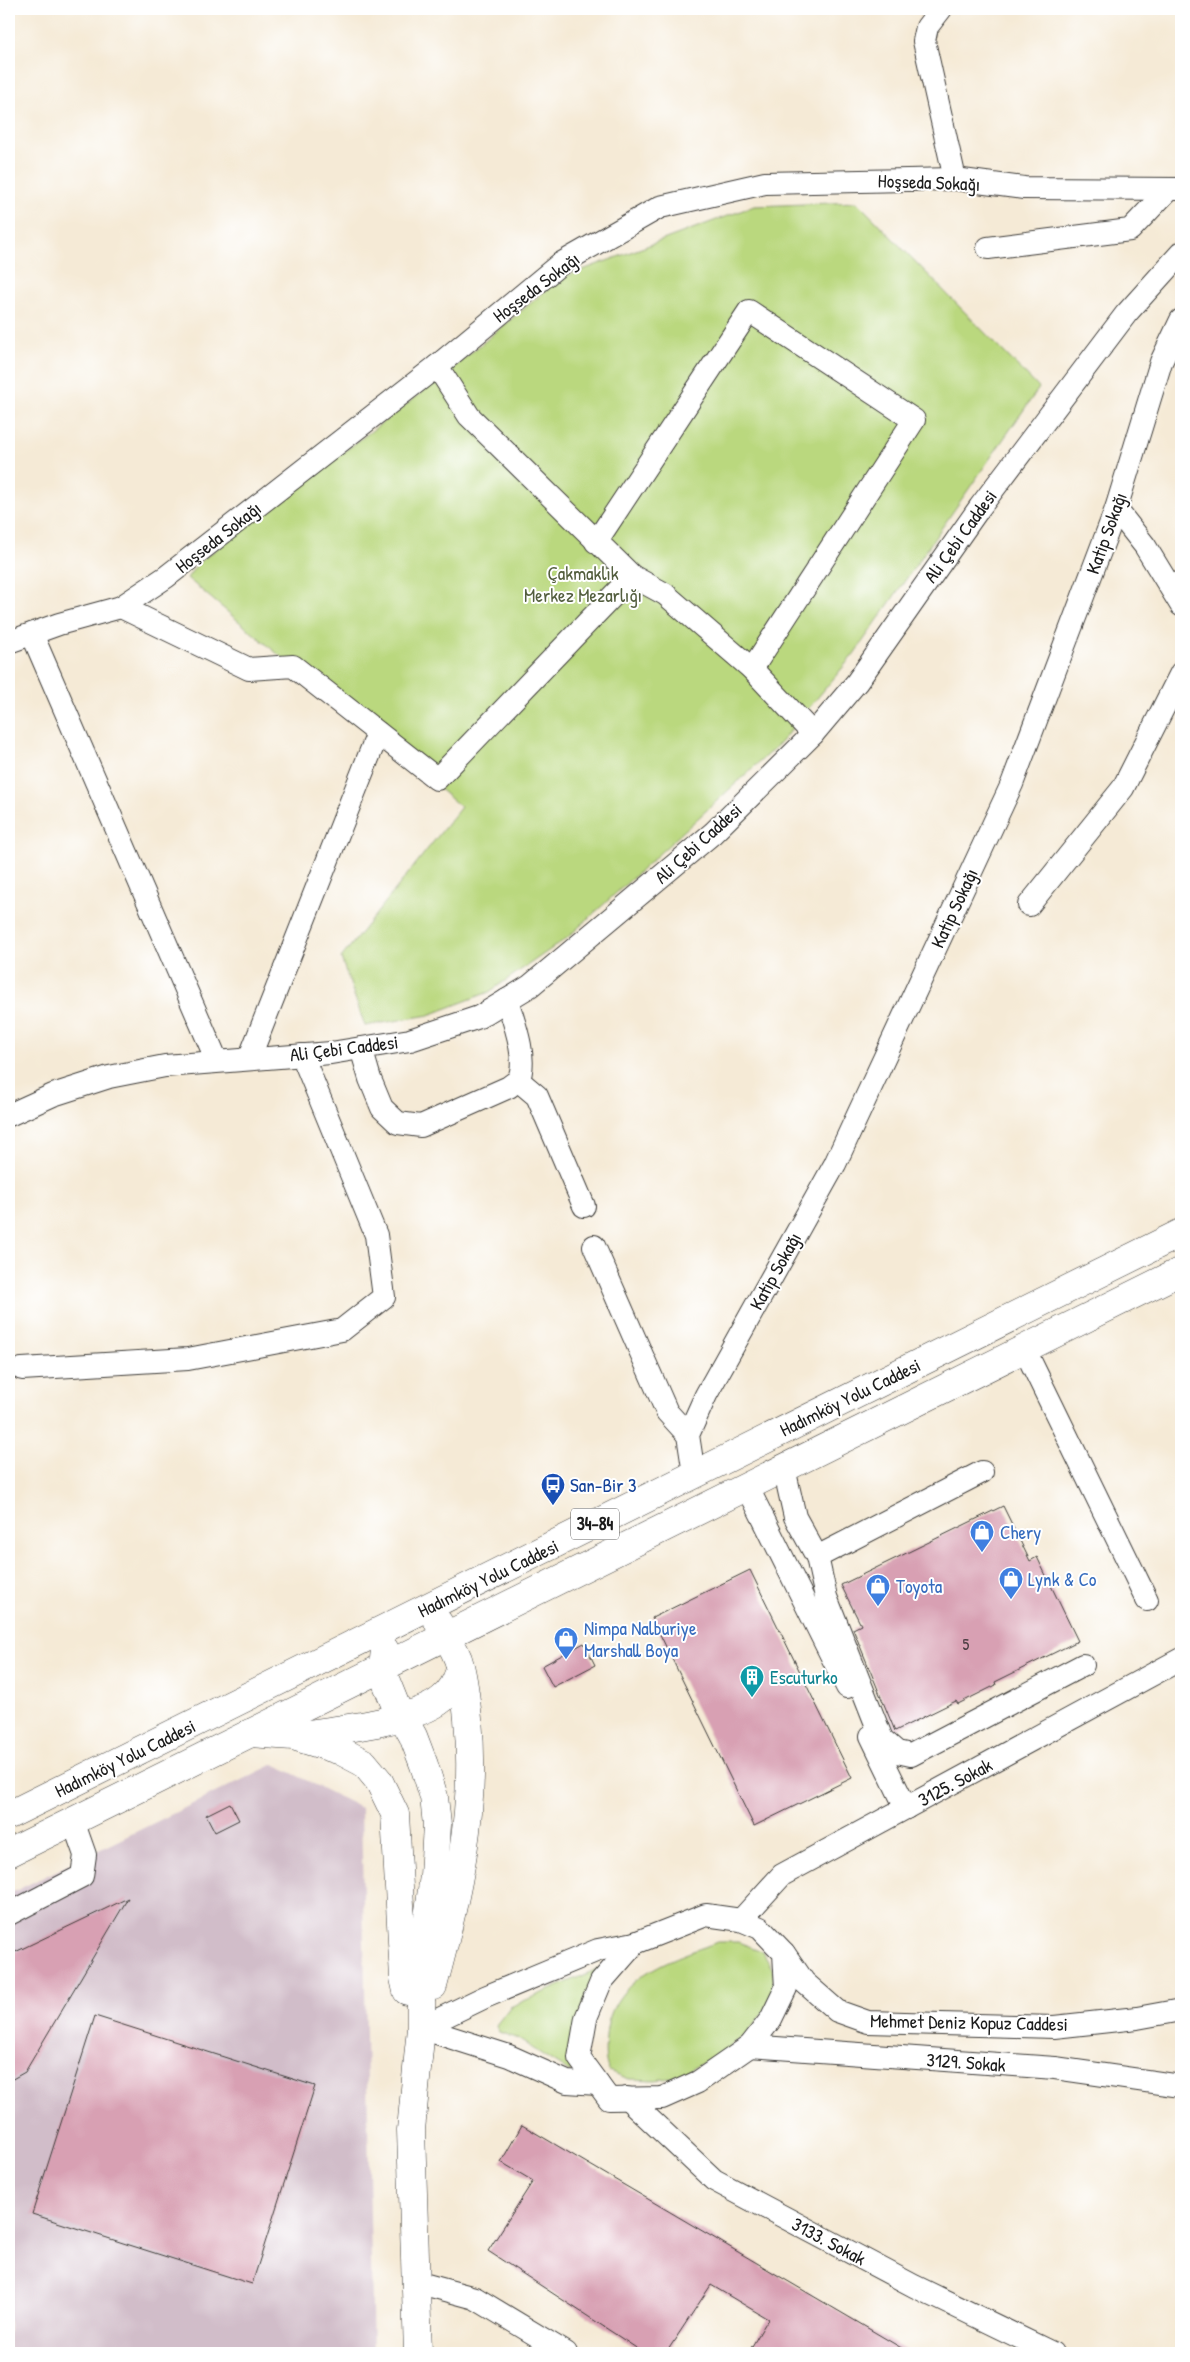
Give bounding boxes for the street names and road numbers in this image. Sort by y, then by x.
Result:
street label: Hoşseda Sokağı [877,167,981,197]
street label: Hoşseda Sokağı [487,246,585,328]
street label: Ali Çebi Caddesi [917,484,1003,588]
street label: Katip Sokağı [1079,489,1133,577]
street label: Hoşseda Sokağı [170,495,266,579]
street label: Ali Çebi Caddesi [649,797,747,889]
street label: Katip Sokağı [924,864,984,952]
street label: Ali Çebi Caddesi [288,1028,400,1068]
street label: Katip Sokağı [743,1227,807,1315]
street label: Hadımköy Yolu Caddesi [775,1352,925,1442]
road number: 34-84 [571,1508,619,1540]
street label: Hadımköy Yolu Caddesi [413,1533,563,1623]
street label: Hadımköy Yolu Caddesi [50,1713,200,1803]
street label: 3125. Sokak [913,1752,997,1812]
street label: Mehmet Deniz Kopuz Caddesi [870,2007,1068,2037]
street label: 3129. Sokak [926,2046,1007,2078]
street label: 3133. Sokak [787,2211,871,2271]

